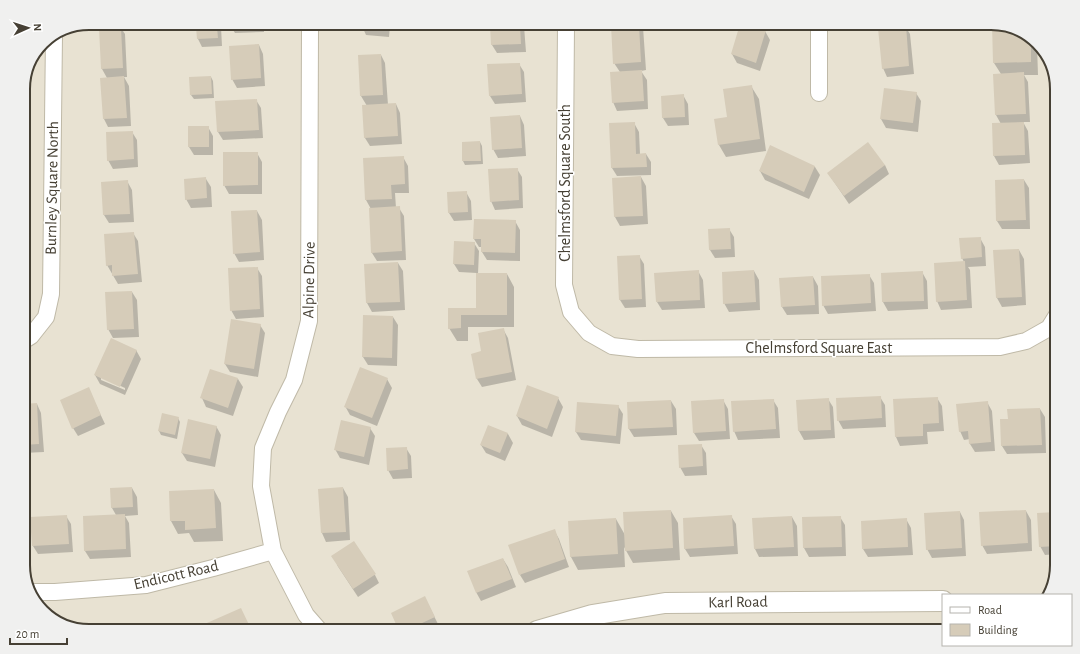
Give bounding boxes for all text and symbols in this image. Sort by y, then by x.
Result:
north arrow [8,8,48,48]
text: N [32,23,43,32]
street label: Chelmsford Square South [557,104,573,262]
street label: Burnley Square North [43,121,62,255]
street label: Alpine Drive [300,241,318,319]
street label: Chelmsford Square East [746,340,892,356]
street label: Endicott Road [132,557,220,593]
street label: Karl Road [708,593,768,611]
legend [942,594,1072,646]
text: Road [978,604,1002,616]
scale bar [10,620,67,646]
text: Building [978,624,1018,636]
text: 20 m [16,628,39,640]

